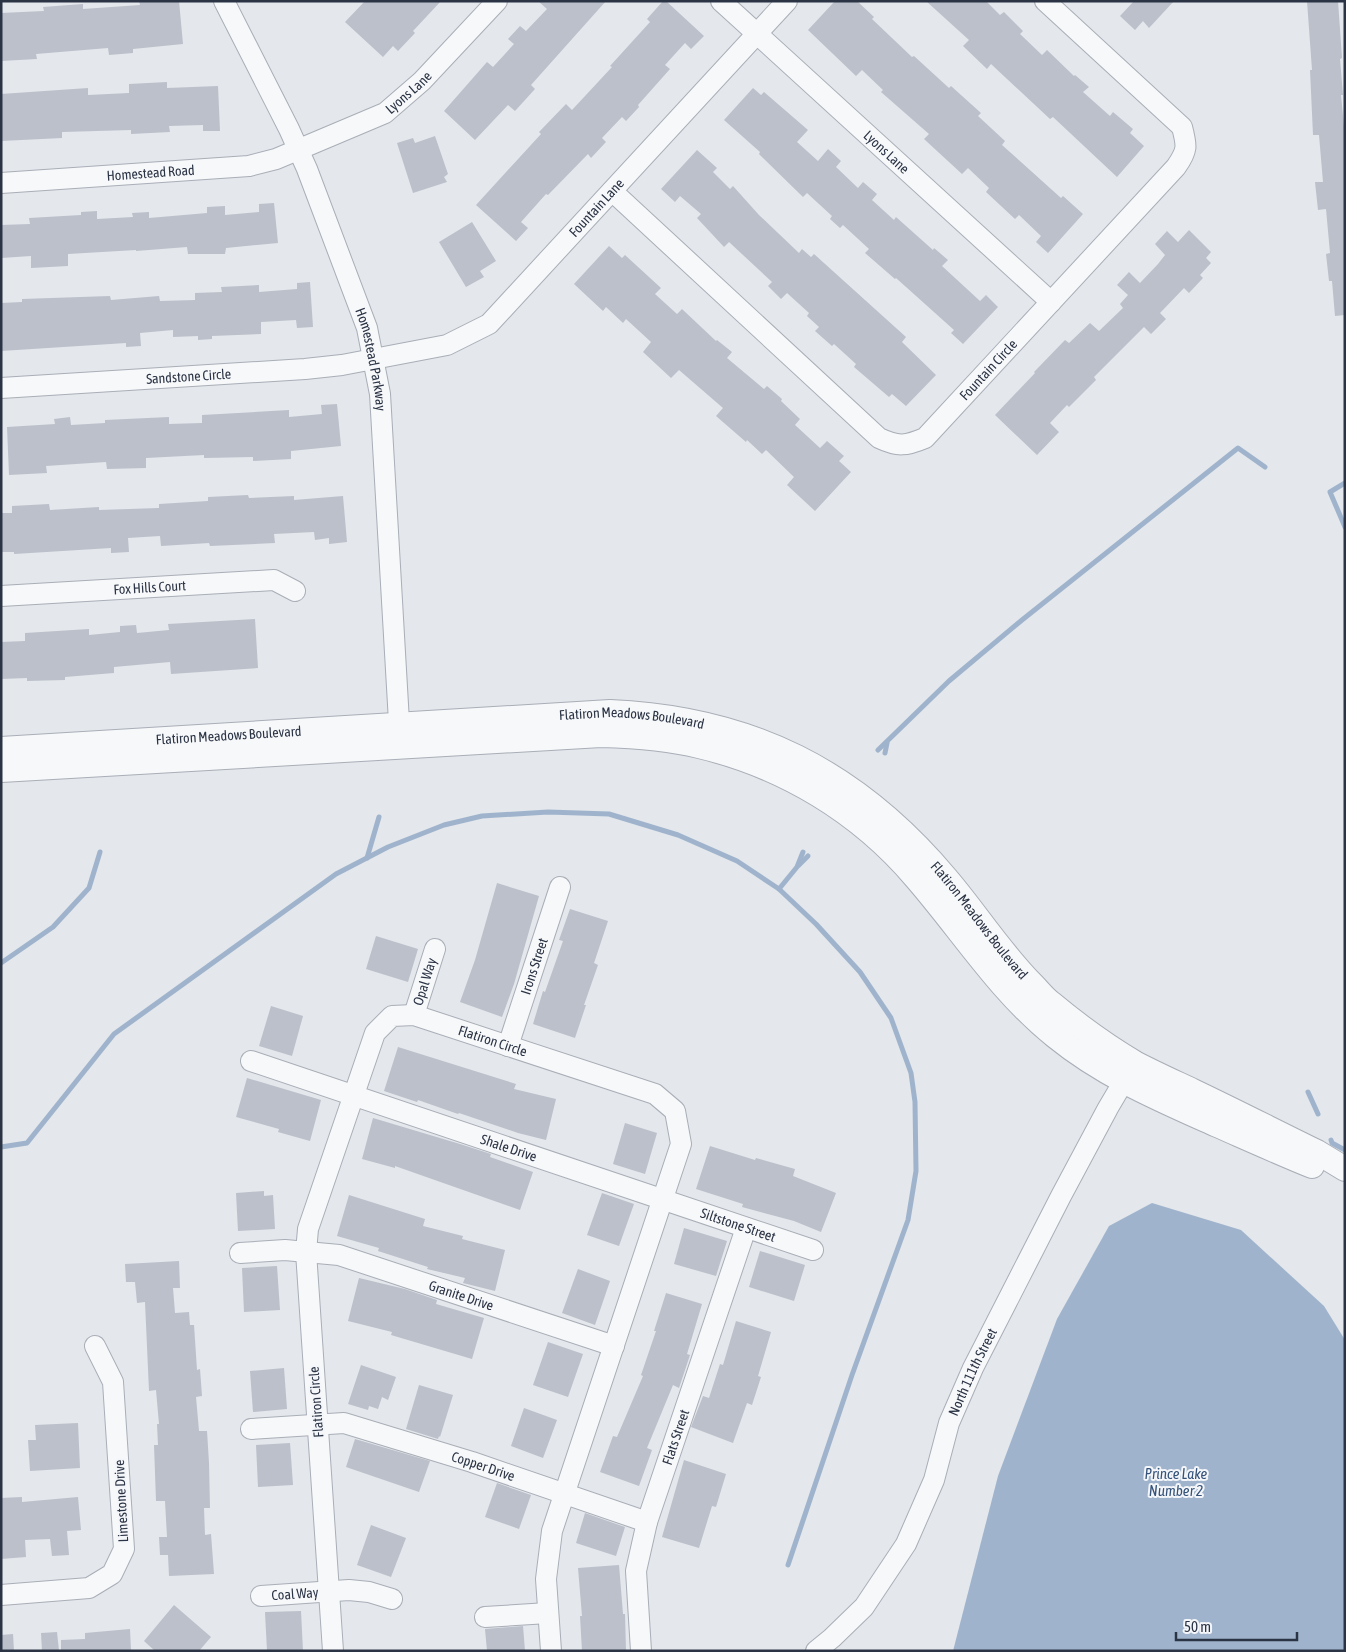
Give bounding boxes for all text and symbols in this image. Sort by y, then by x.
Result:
street label: Lyons Lane [382,68,435,117]
street label: Lyons Lane [860,127,913,177]
street label: Homestead Road [106,162,195,184]
street label: Fountain Lane [566,175,627,240]
street label: Homestead Parkway [352,305,389,412]
street label: Fountain Circle [956,336,1020,403]
street label: Sandstone Circle [146,366,232,387]
street label: Fox Hills Court [113,577,187,597]
street label: Flatiron Meadows Boulevard [559,704,706,732]
street label: Flatiron Meadows Boulevard [155,723,302,748]
street label: Flatiron Meadows Boulevard [927,858,1031,982]
street label: Irons Street [517,936,551,997]
street label: Opal Way [410,956,440,1007]
street label: Flatiron Circle [456,1022,529,1060]
street label: Shale Drive [479,1131,539,1165]
street label: Siltstone Street [699,1205,778,1245]
street label: Granite Drive [427,1277,496,1314]
street label: North 111th Street [945,1325,1000,1418]
street label: Flatiron Circle [306,1366,326,1438]
street label: Flats Street [659,1407,692,1467]
street label: Copper Drive [450,1448,517,1484]
street label: Limestone Drive [111,1459,131,1543]
water label: Prince Lake Number 2 [1145,1465,1208,1499]
street label: Coal Way [271,1584,319,1603]
scale bar [1176,1610,1297,1642]
text: 50 m [1184,1618,1211,1635]

